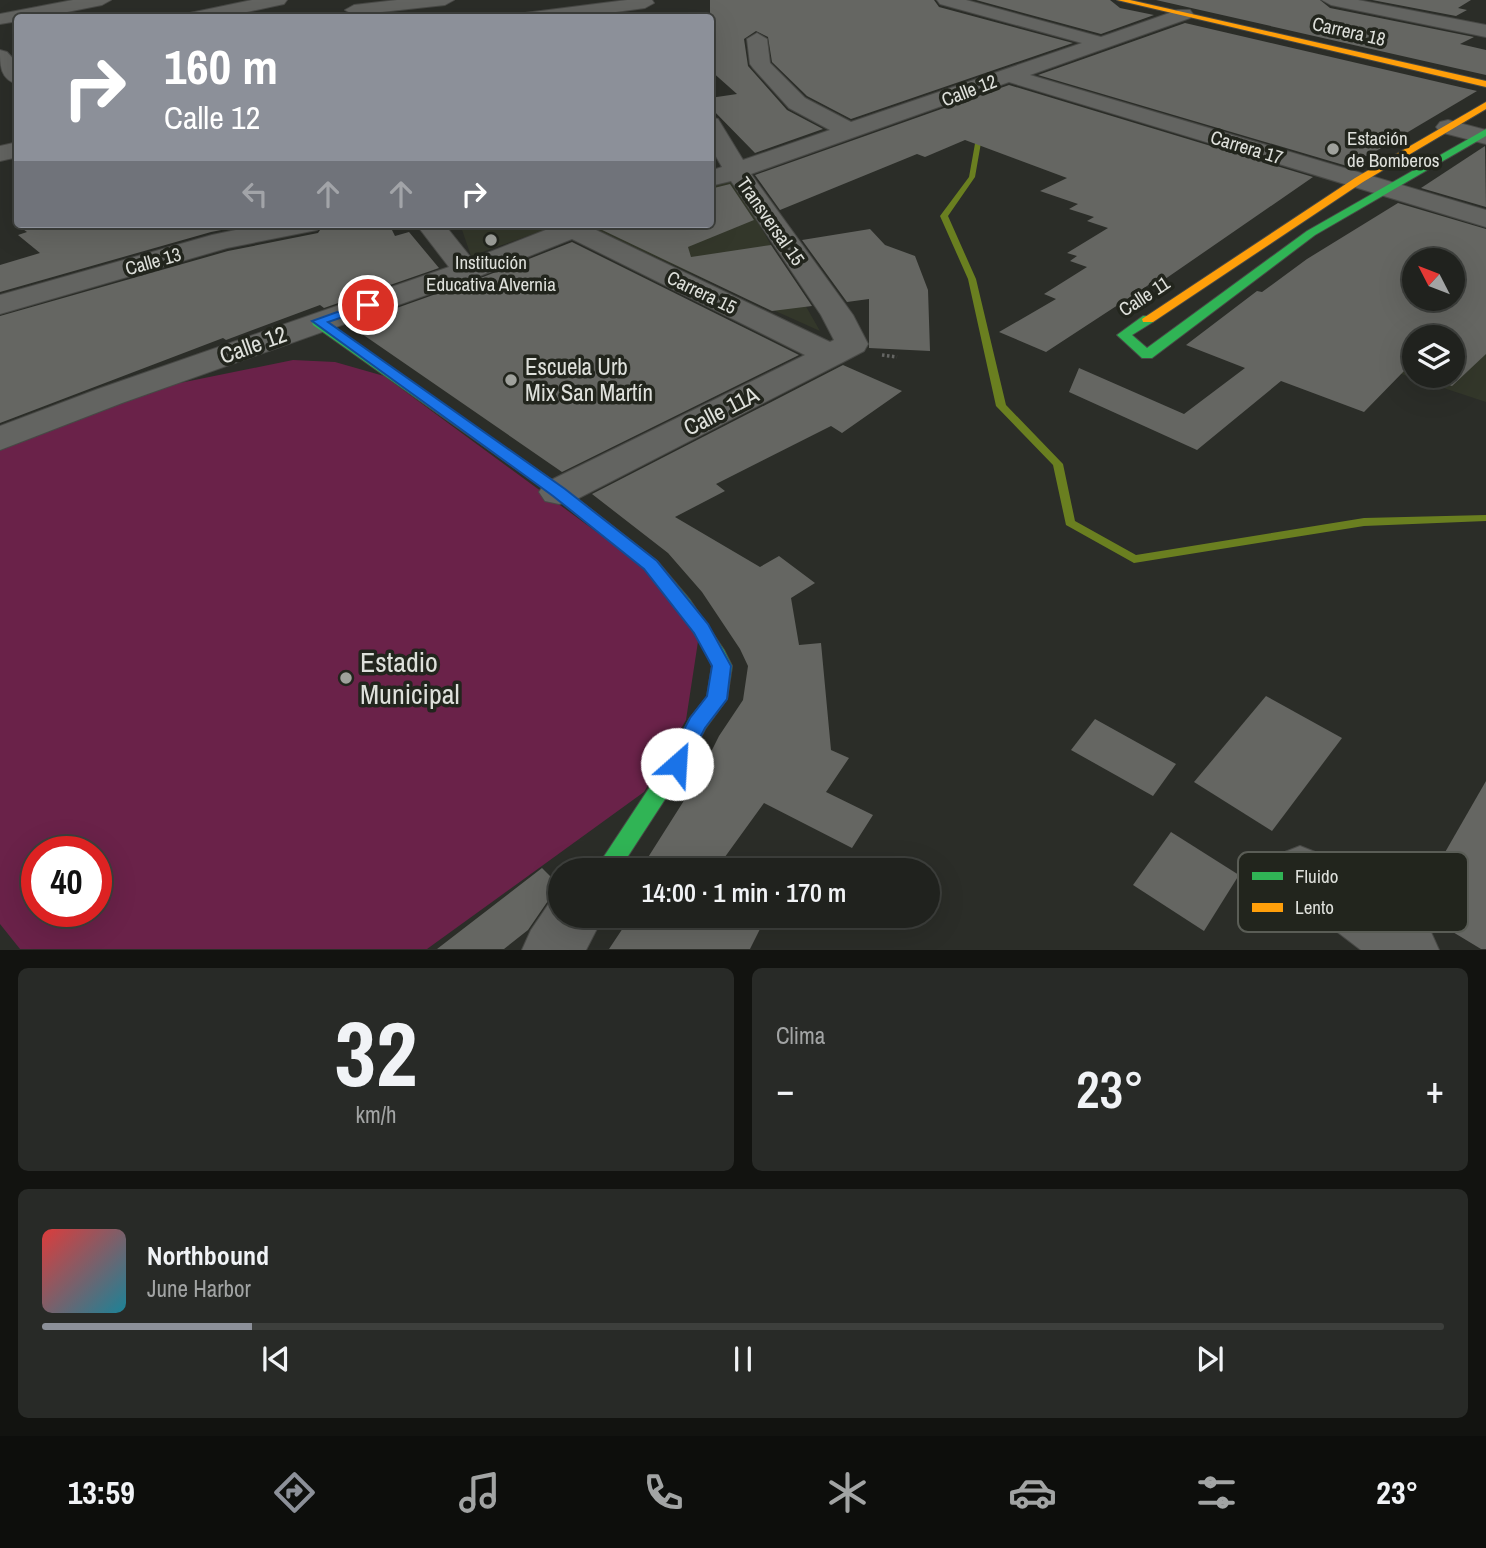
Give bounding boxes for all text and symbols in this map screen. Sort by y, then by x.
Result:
street label: Carrera 18 [1310,10,1388,52]
text: 160 m [164,33,278,99]
icon: right [49,42,140,133]
street label: Calle 12 [938,68,1000,112]
text: Calle 12 [164,96,260,139]
street label: Carrera 17 [1208,124,1287,170]
place label: Estación de Bomberos [1347,125,1440,173]
marker: Estación de Bomberos [1325,141,1341,157]
street label: Transversal 15 [731,172,811,271]
icon: left [236,175,274,213]
icon: ahead [309,175,347,213]
icon: ahead [382,175,420,213]
icon: right [455,175,493,213]
marker: Institución Educativa Alvernia [483,232,499,248]
street label: Calle 13 [122,241,184,281]
north arrow [1402,248,1465,312]
map controls [1402,248,1465,388]
place label: Institución Educativa Alvernia [426,249,556,297]
street label: Carrera 15 [663,264,741,320]
street label: Calle 11 [1113,270,1175,322]
pin [338,275,398,335]
icon: arrive [349,286,387,324]
street label: Calle 12 [215,318,291,371]
button: layers [1402,325,1465,388]
place label: Escuela Urb Mix San Martín [525,351,653,408]
marker: Escuela Urb Mix San Martín [503,372,519,388]
street label: Calle 11A [678,378,764,443]
place label: Estadio Municipal [360,643,460,713]
marker: Estadio Municipal [338,670,354,686]
position arrow [640,727,714,801]
speed limit sign: 40 [21,836,112,927]
legend [1238,852,1468,932]
text: Fluido [1295,863,1338,889]
text: 14:00 · 1 min · 170 m [642,875,846,910]
text: Lento [1295,894,1334,920]
text: 32 [335,992,418,1114]
text: Clima [776,1020,825,1051]
text: 23° [1076,1054,1144,1124]
text: − [776,1064,794,1115]
text: + [1426,1064,1444,1115]
text: km/h [356,1099,396,1130]
text: Northbound [147,1238,269,1273]
text: June Harbor [147,1273,251,1304]
icon: previous [257,1340,295,1378]
icon: pause [724,1340,762,1378]
icon: next [1191,1340,1229,1378]
icon: directions [270,1468,319,1517]
icon: music [455,1468,504,1517]
icon: phone [639,1468,688,1517]
icon: climate [823,1468,872,1517]
icon: car [1008,1468,1057,1517]
icon: filters [1192,1468,1241,1517]
text: 13:59 [68,1471,135,1514]
text: 23° [1376,1471,1418,1514]

